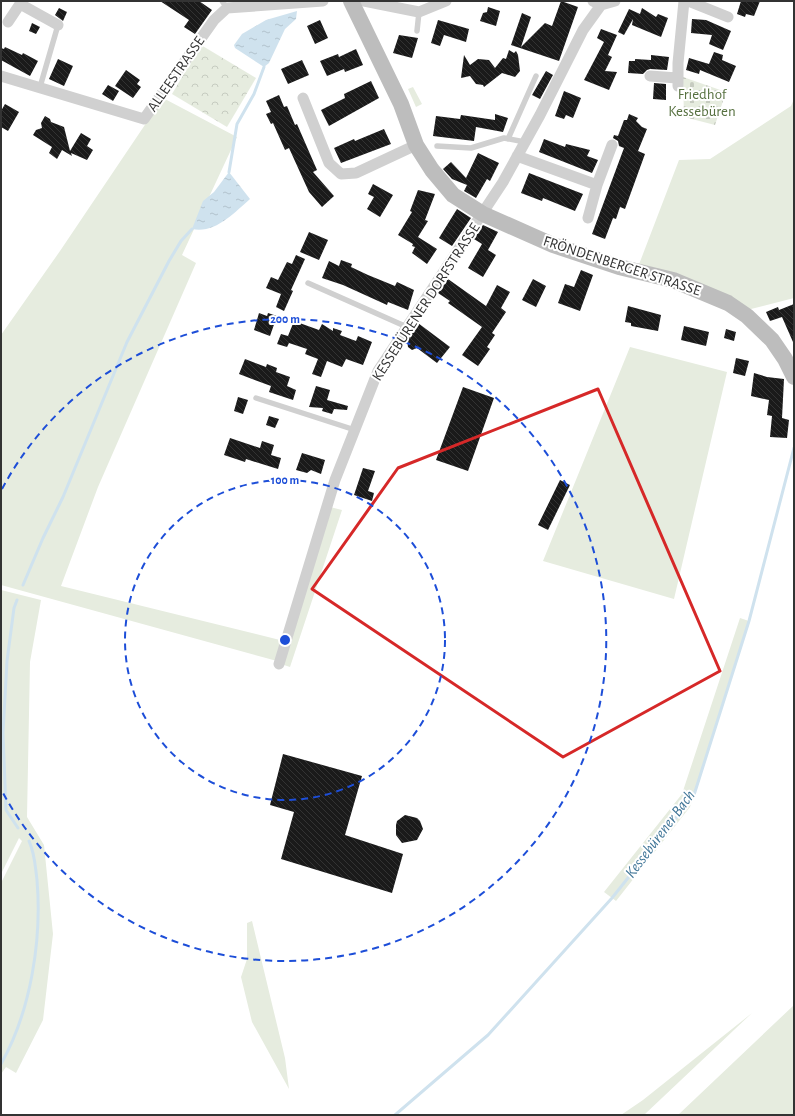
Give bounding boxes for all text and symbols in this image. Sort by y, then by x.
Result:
street label: ALLEESTRASSE [145,34,207,114]
park label: Friedhof Kessebüren [668,87,736,119]
street label: KESSEBÜRENER DORFSTRASSE [368,219,483,384]
street label: FRÖNDENBERGER STRASSE [541,232,703,299]
text: 200 m [270,313,300,325]
text: 100 m [271,474,299,486]
centre of rings [278,633,292,647]
water label: Kessebürener Bach [622,787,698,881]

